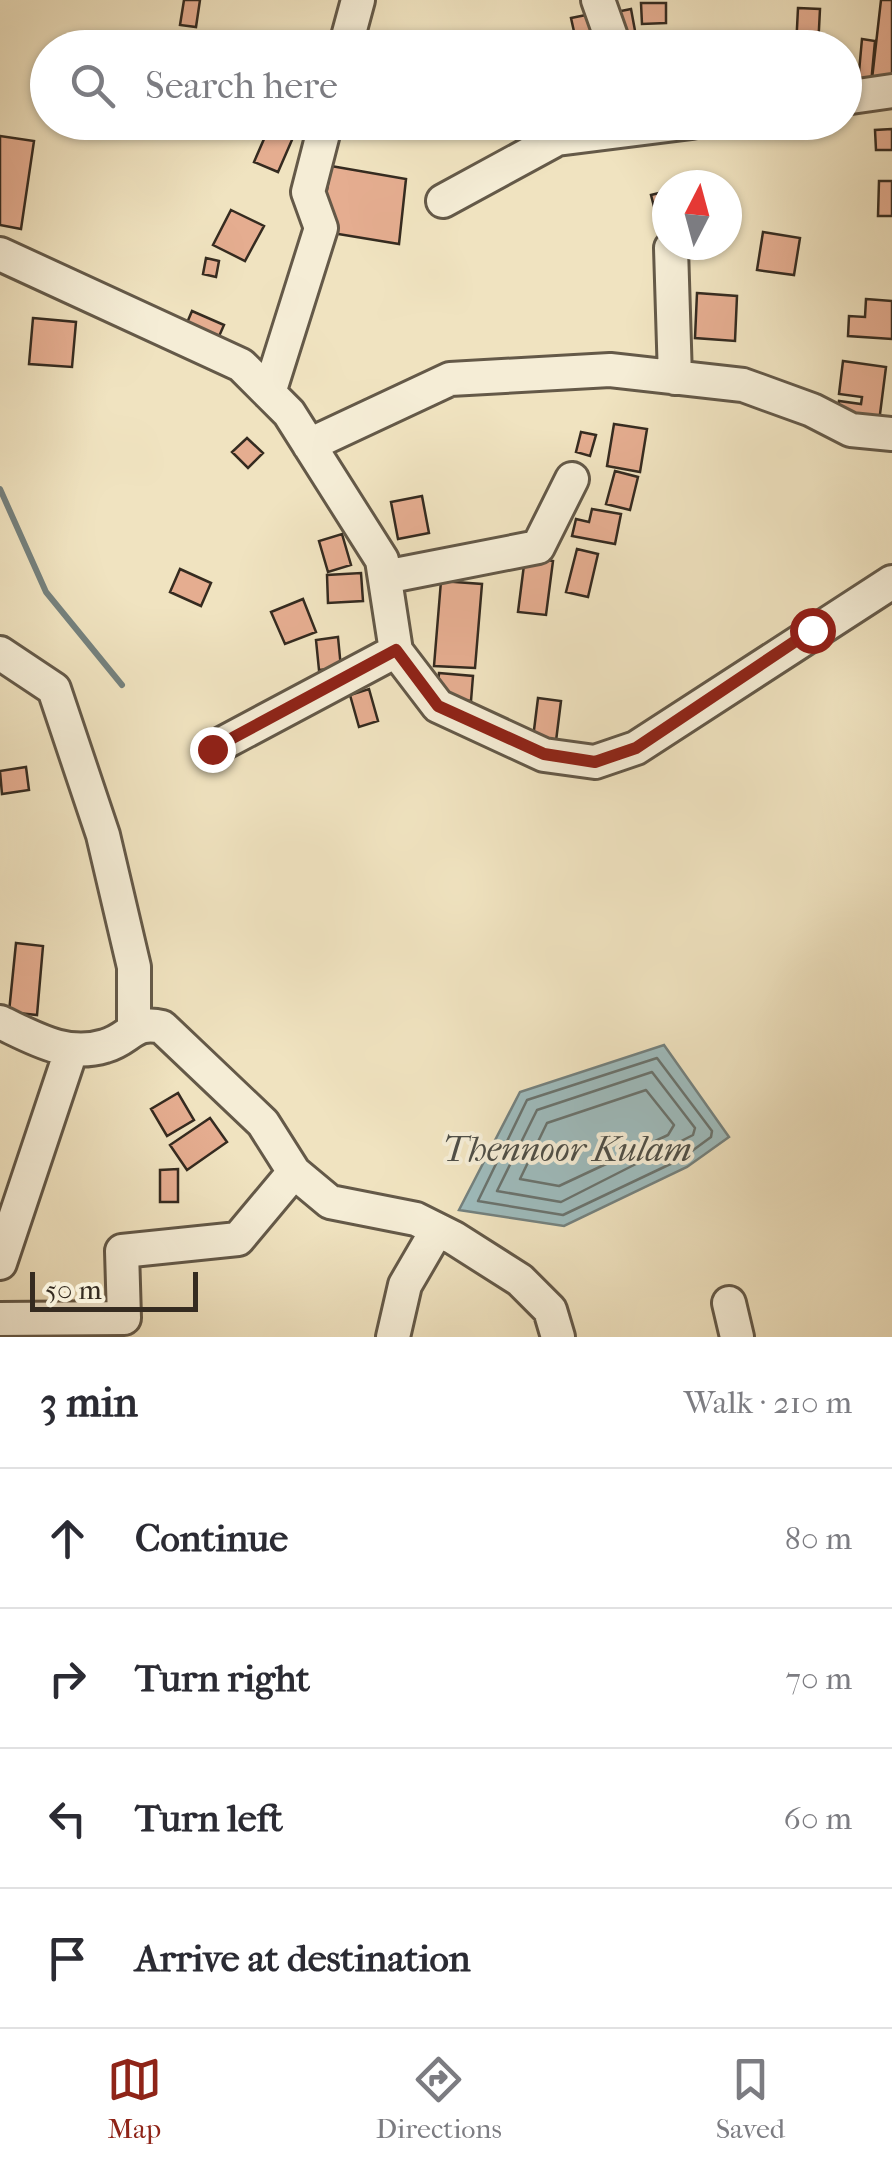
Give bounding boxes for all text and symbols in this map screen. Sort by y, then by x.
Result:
search box [30,30,862,140]
icon: search [65,58,120,113]
text: Search here [145,63,338,108]
north arrow [652,170,742,260]
route start [790,608,836,654]
route end [190,727,236,773]
water label: Thennoor Kulam [442,1129,692,1170]
scale bar [30,1267,198,1312]
text: 50 m [45,1273,102,1306]
text: 3 min [40,1378,138,1427]
text: Walk · 210 m [684,1384,852,1421]
icon: ahead [40,1511,95,1566]
text: Continue [135,1516,288,1561]
text: 80 m [785,1520,852,1557]
icon: right [40,1651,95,1706]
text: Turn right [135,1656,310,1701]
text: 70 m [786,1660,852,1697]
icon: left [40,1791,95,1846]
text: Turn left [135,1796,283,1841]
text: 60 m [784,1800,852,1837]
icon: arrive [40,1931,95,1986]
text: Arrive at destination [135,1936,471,1981]
tab: Map [107,2052,162,2145]
tab: Directions [376,2052,502,2145]
tab: Saved [716,2052,785,2145]

